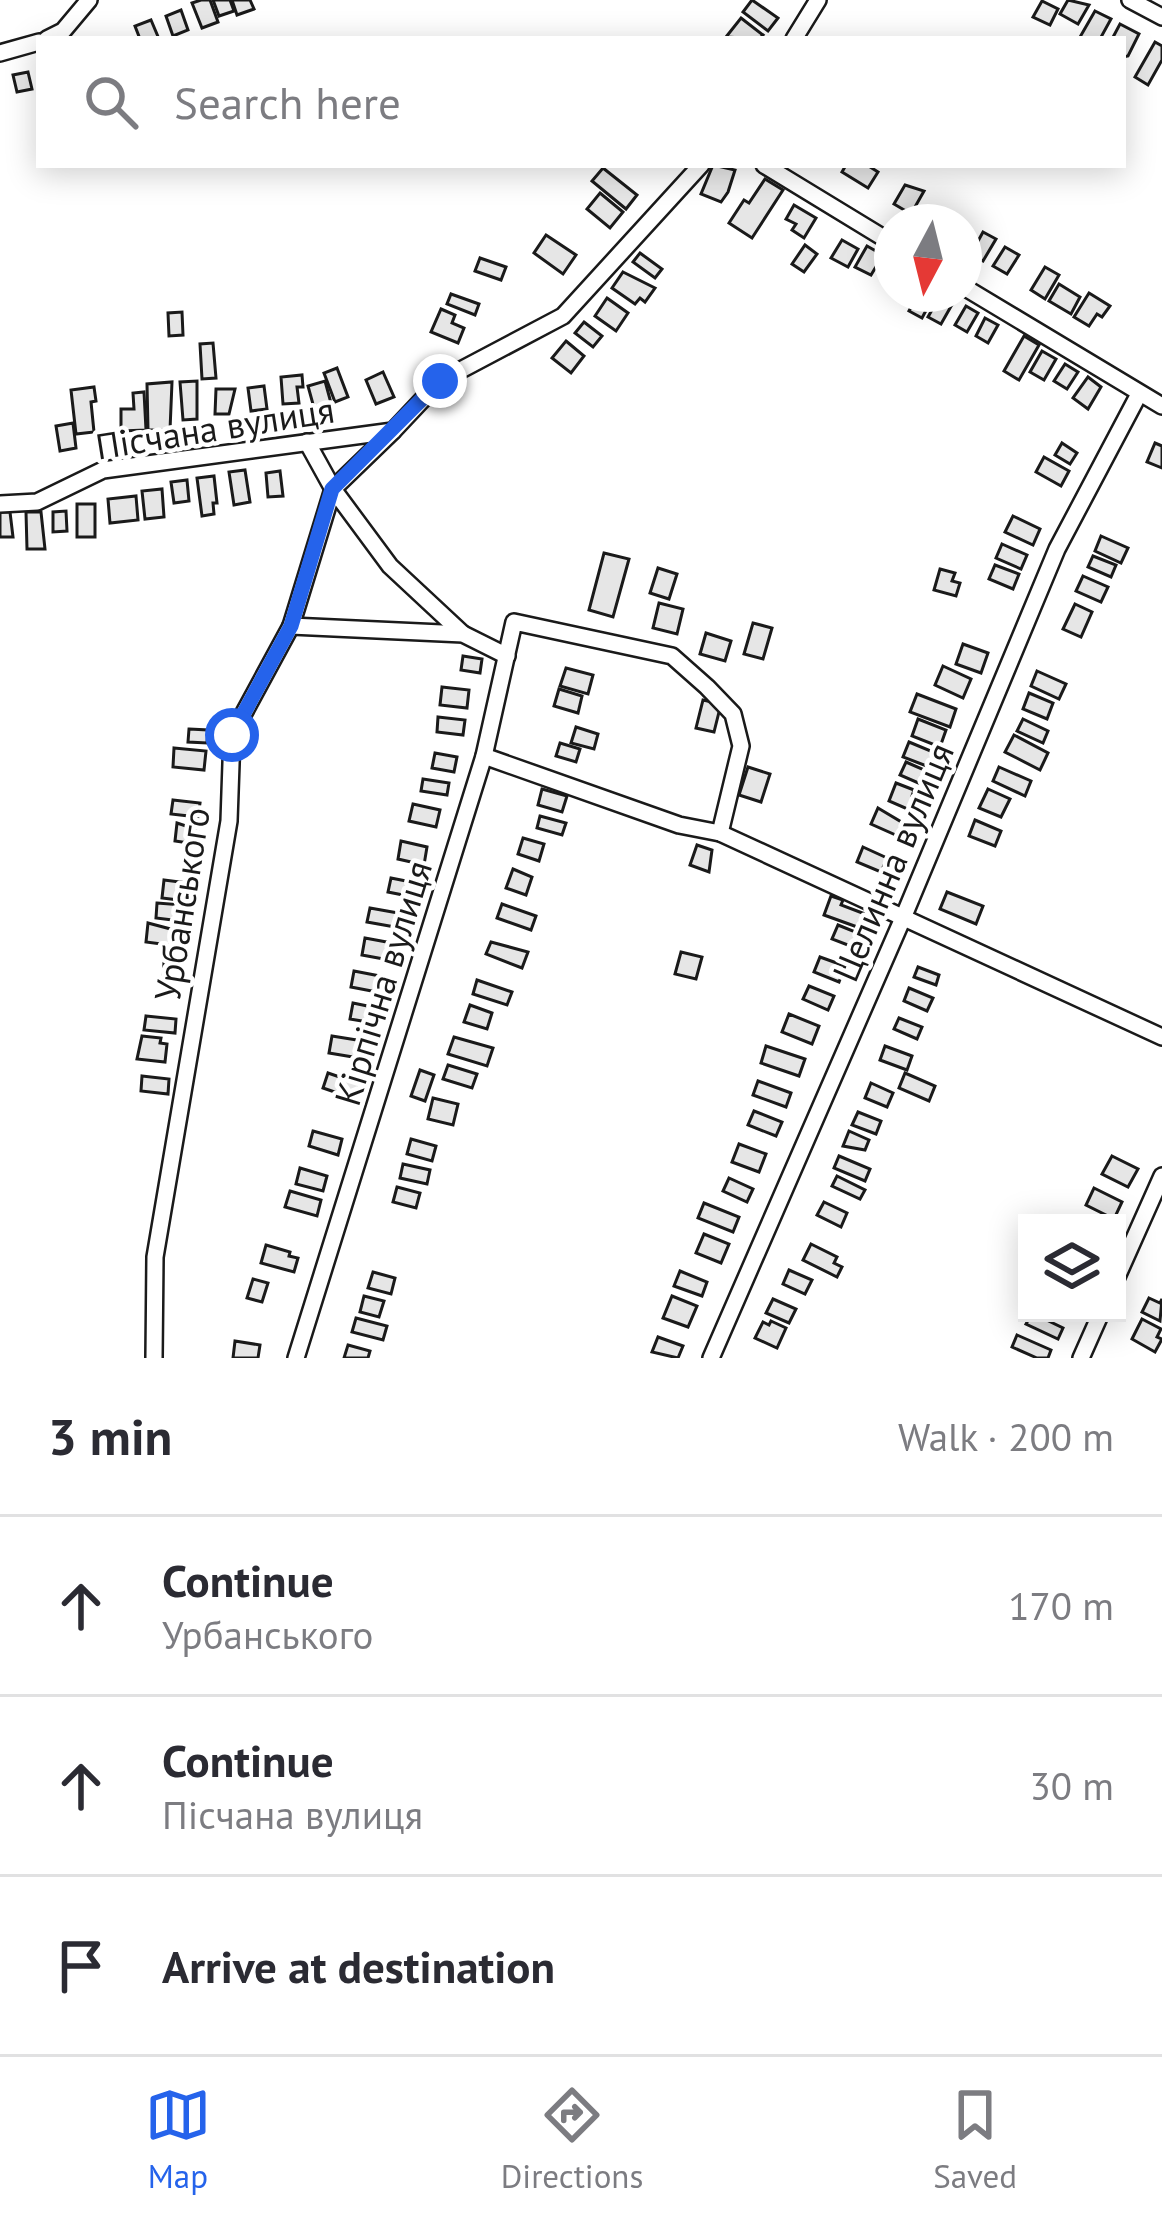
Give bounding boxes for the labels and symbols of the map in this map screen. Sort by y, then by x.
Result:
north arrow [874,204,982,312]
route end [413,354,467,408]
street label: Пiсчана вулиця [92,385,338,470]
route start [205,708,259,762]
street label: Целинна вулиця [821,736,964,988]
street label: Урбанського [143,804,220,1004]
street label: Кiрпiчна вулиця [323,855,442,1111]

